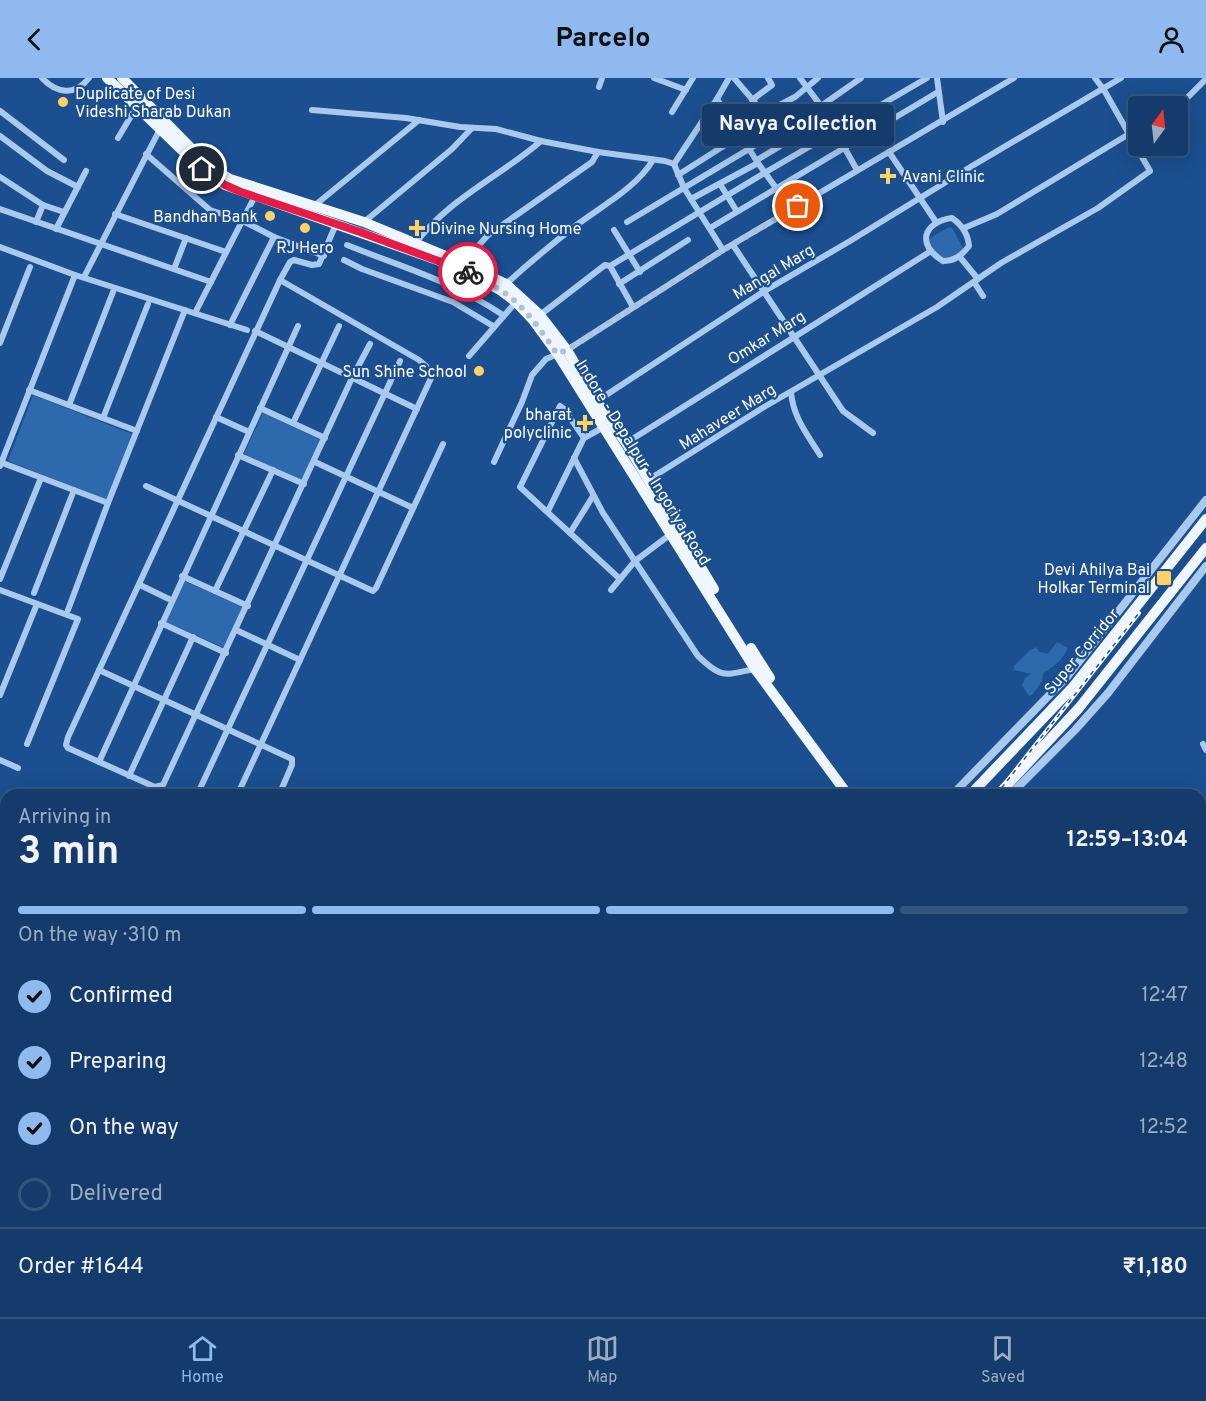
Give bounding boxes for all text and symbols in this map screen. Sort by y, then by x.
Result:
text: Parcelo [555,22,651,56]
icon: back [18,23,51,56]
icon: person [1155,23,1188,56]
place label: Duplicate of Desi Videshi Sharab Dukan [75,85,231,123]
marker: Duplicate of Desi Videshi Sharab Dukan [56,95,70,109]
north arrow [1128,96,1188,156]
map controls [1128,96,1188,156]
callout: Navya Collection [702,104,894,146]
text: Navya Collection [719,112,877,138]
pin [176,143,227,194]
icon: home [185,152,218,185]
marker: Avani Clinic [879,167,897,185]
place label: Avani Clinic [902,168,985,188]
pin [772,180,823,231]
icon: bag [781,189,814,222]
place label: Bandhan Bank [153,208,258,228]
marker: Bandhan Bank [263,209,277,223]
marker: Divine Nursing Home [408,219,426,237]
place label: Divine Nursing Home [430,220,581,240]
marker: RJ Hero [298,221,312,235]
place label: RJ Hero [276,239,334,259]
street label: Mangal Marg [730,241,818,305]
courier [438,242,498,302]
icon: bike [452,256,485,289]
street label: Omkar Marg [725,307,810,370]
street label: Indore - Depalpur - Ingoriya Road [571,357,714,570]
place label: Sun Shine School [342,363,467,383]
marker: Sun Shine School [472,364,486,378]
street label: Mahaveer Marg [676,380,780,455]
place label: bharat polyclinic [504,406,572,444]
marker: bharat polyclinic [576,414,594,432]
place label: Devi Ahilya Bai Holkar Terminal [1037,561,1150,599]
marker: Devi Ahilya Bai Holkar Terminal [1155,569,1173,587]
street label: Super Corridor [1041,605,1124,699]
text: Arriving in [18,805,111,831]
text: 12:59–13:04 [1066,827,1188,854]
text: 3 min [18,829,119,878]
text: On the way · 310 m [18,923,181,949]
icon: check [18,980,51,1013]
text: Confirmed [69,983,173,1010]
text: 12:47 [1141,983,1188,1009]
icon: check [18,1046,51,1079]
text: Preparing [69,1049,167,1076]
text: 12:48 [1139,1049,1188,1075]
icon: check [18,1112,51,1145]
text: On the way [69,1115,179,1142]
text: 12:52 [1139,1115,1188,1141]
text: Delivered [69,1181,163,1208]
text: Order #1644 [18,1254,144,1281]
text: ₹1,180 [1122,1254,1188,1281]
tab: Home [181,1332,224,1388]
tab: Map [586,1332,619,1388]
tab: Saved [981,1332,1025,1388]

